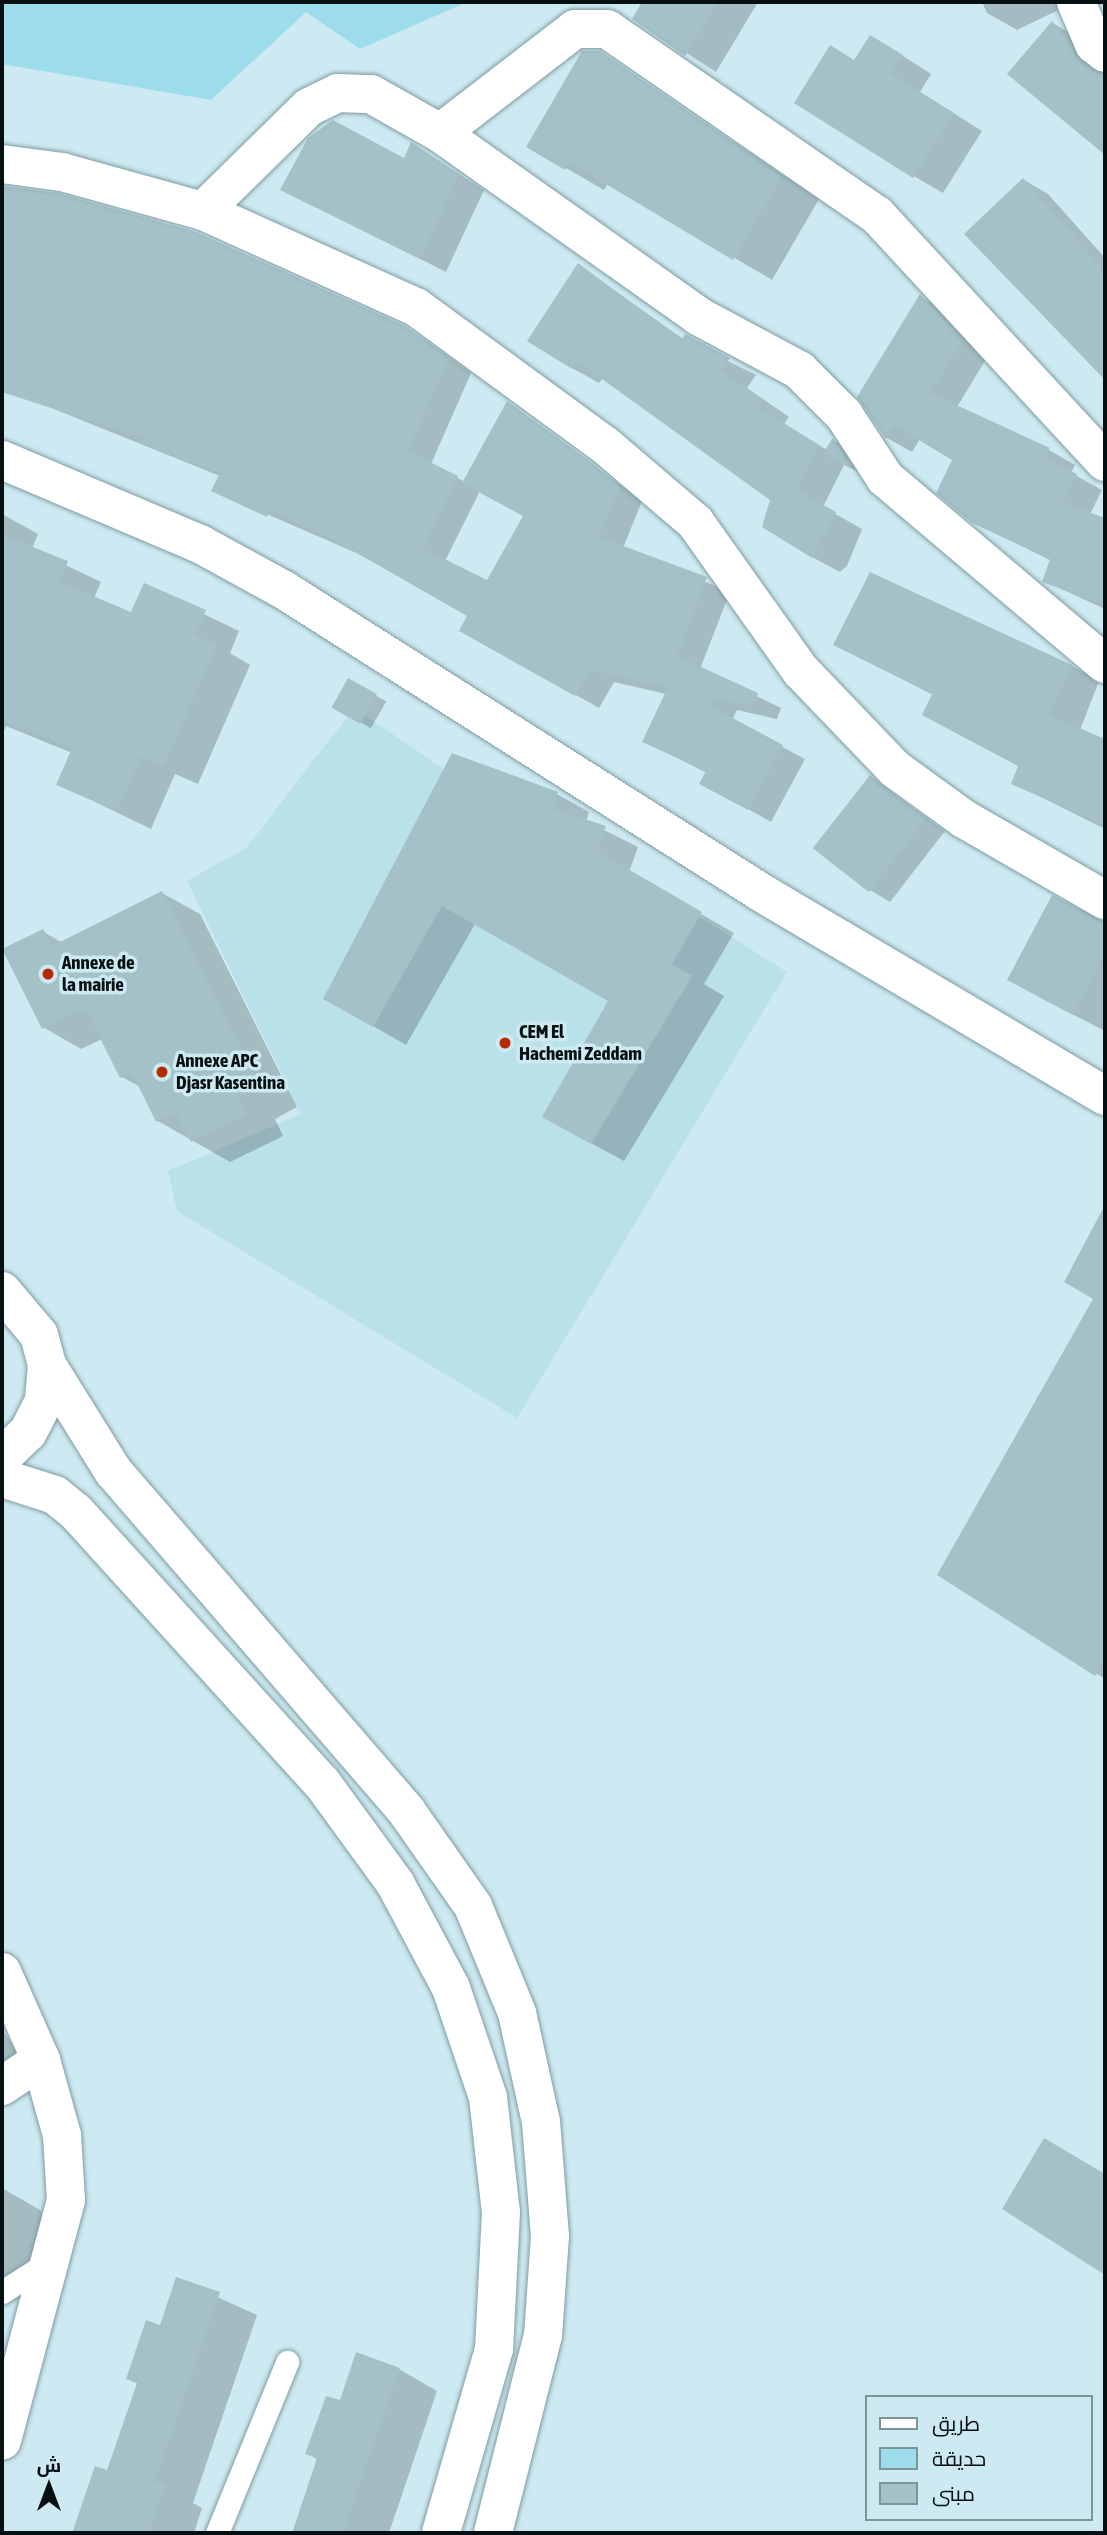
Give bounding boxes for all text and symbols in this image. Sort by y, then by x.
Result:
place label: Annexe de la mairie [62,952,135,996]
marker: Annexe de la mairie [40,966,56,982]
place label: CEM El Hachemi Zeddam [519,1021,642,1065]
marker: CEM El Hachemi Zeddam [497,1035,513,1051]
place label: Annexe APC Djasr Kasentina [176,1050,285,1094]
marker: Annexe APC Djasr Kasentina [154,1064,170,1080]
legend [866,2395,1093,2521]
text: طريق [932,2411,980,2435]
text: حديقة [932,2446,986,2470]
north arrow [14,2451,84,2521]
text: ش [37,2454,61,2476]
text: مبنى [932,2481,975,2505]

